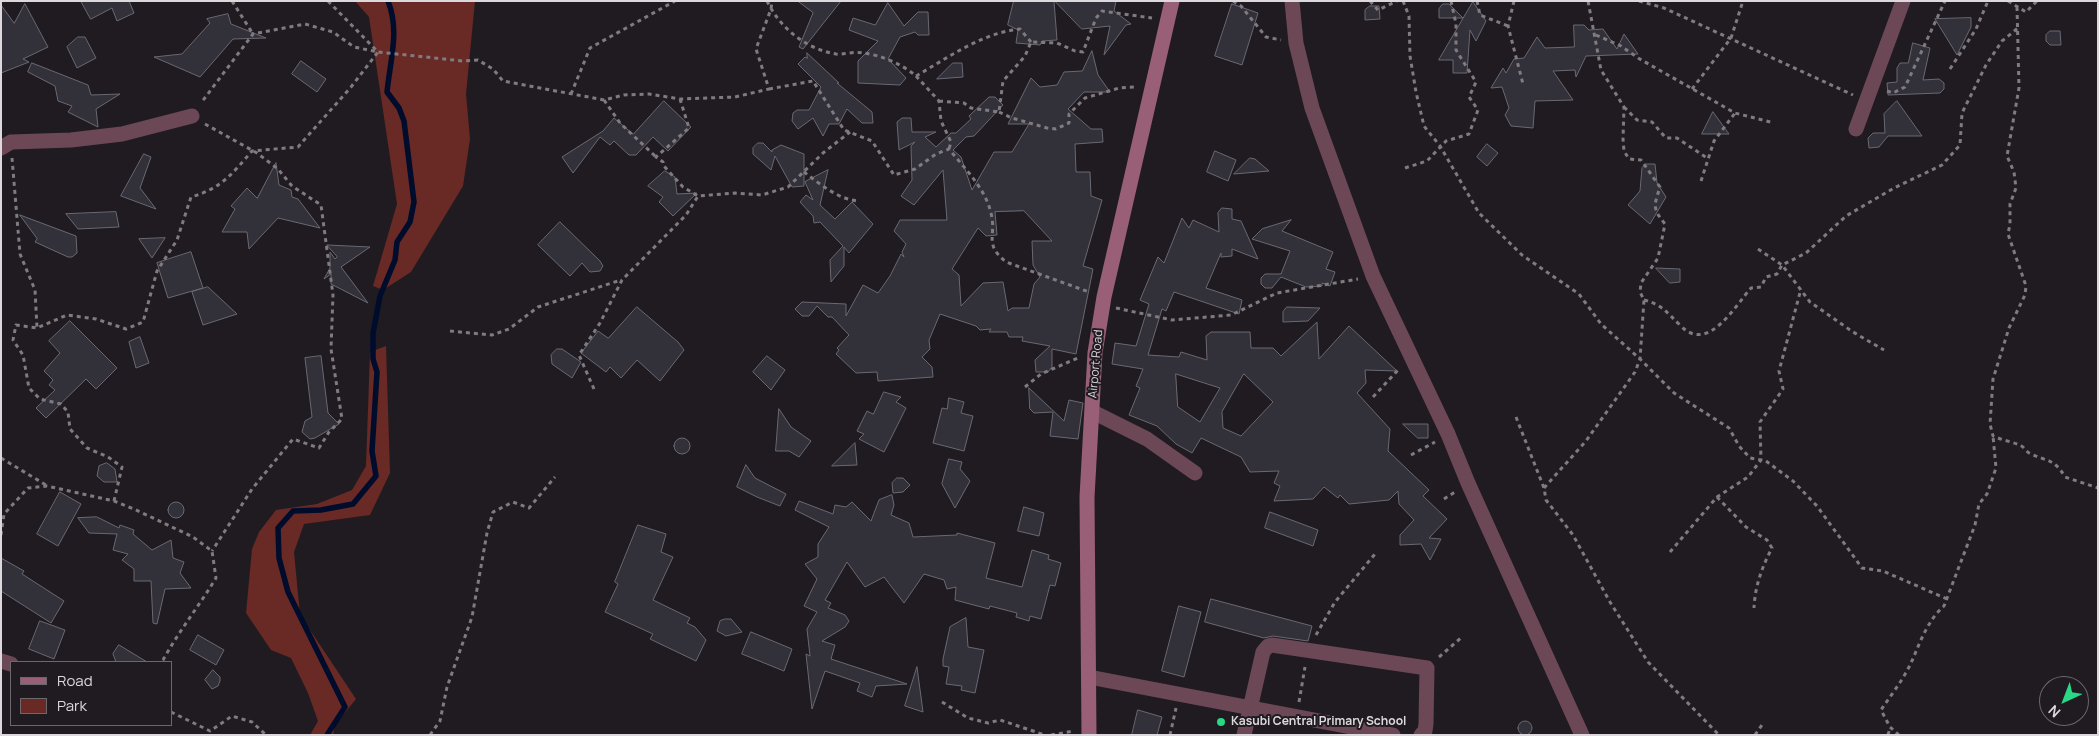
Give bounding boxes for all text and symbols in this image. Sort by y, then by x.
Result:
street label: Airport Road [1086,329,1106,399]
legend [10,661,172,726]
text: Road [57,670,93,691]
north arrow [2039,676,2089,726]
text: Park [57,695,87,716]
text: N [2044,701,2064,722]
place label: Kasubi Central Primary School [1231,715,1406,729]
marker: Kasubi Central Primary School [1215,716,1227,728]

